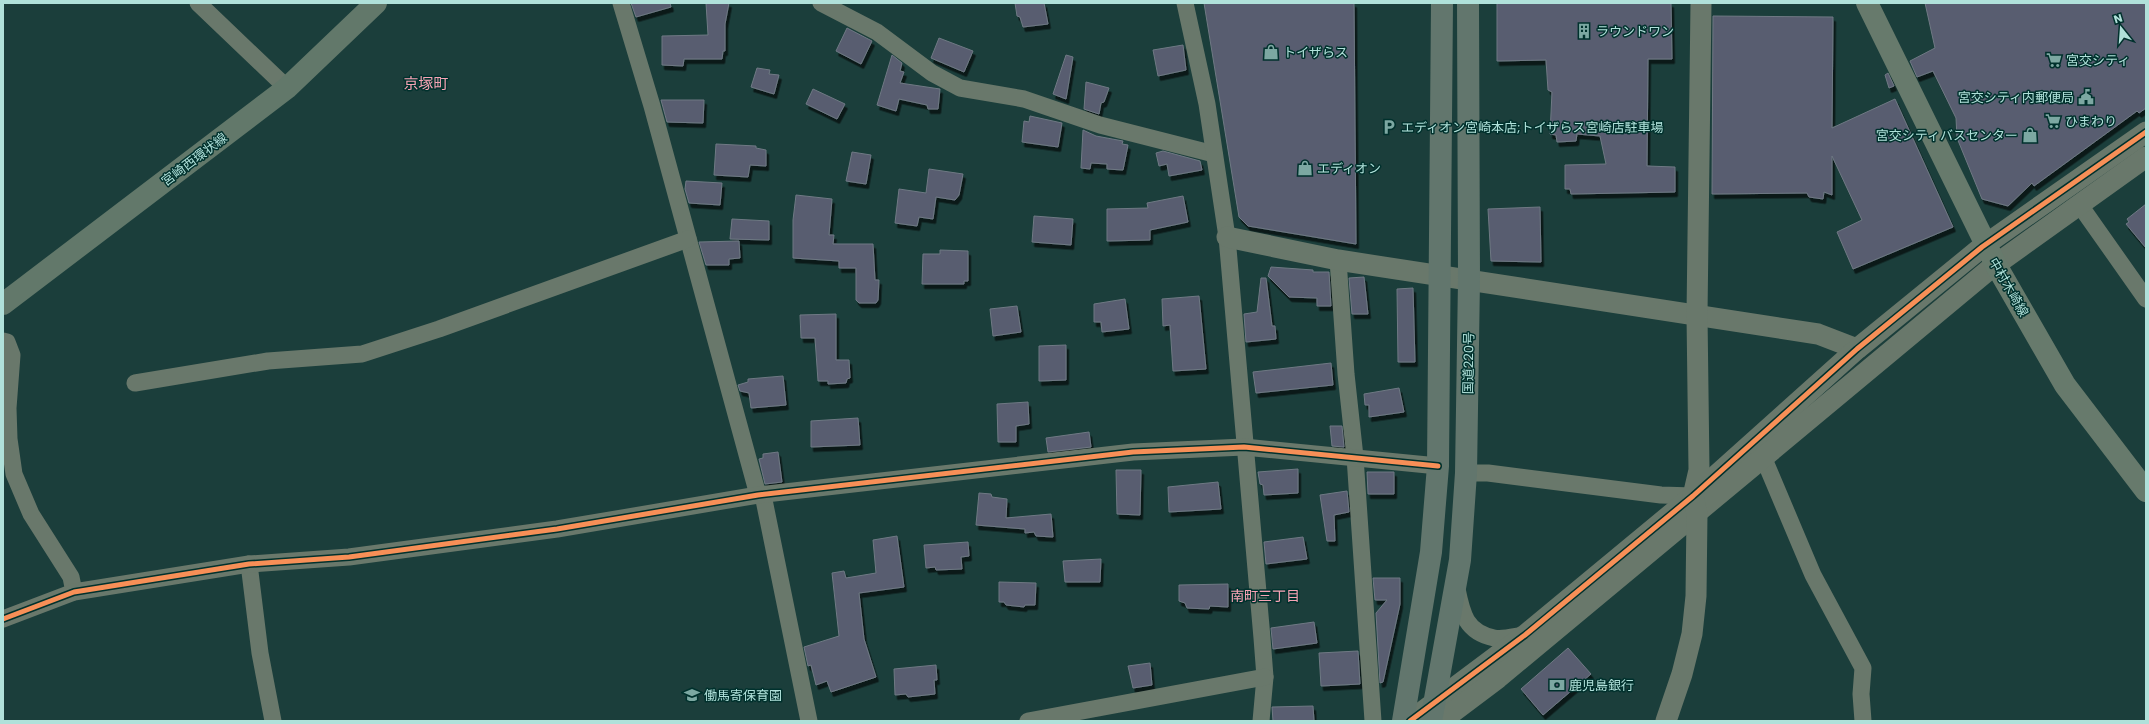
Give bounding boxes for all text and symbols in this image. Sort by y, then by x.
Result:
north arrow [2101,8,2141,48]
text: N [2112,10,2124,27]
building icon: ラウンドワン [1575,22,1593,40]
place label: ラウンドワン [1596,22,1674,41]
shop icon: トイザらス [1262,43,1280,61]
place label: トイザらス [1283,43,1348,62]
supermarket icon: 宮交シティ [2045,51,2063,69]
place label: 宮交シティ [2066,51,2130,70]
district label: 京塚町 [403,73,449,94]
place label: 宮交シティ内郵便局 [1958,88,2074,107]
public building icon: 宮交シティ内郵便局 [2077,88,2095,106]
supermarket icon: ひまわり [2044,112,2062,130]
place label: ひまわり [2065,112,2117,131]
parking icon: エディオン宮崎本店;トイザらス宮崎店駐車場 [1380,118,1398,136]
place label: エディオン宮崎本店;トイザらス宮崎店駐車場 [1401,118,1664,137]
place label: 宮交シティバスセンター [1876,126,2018,145]
shop icon: 宮交シティバスセンター [2021,126,2039,144]
street label: 宮崎西環状線 [157,128,231,190]
shop icon: エディオン [1296,159,1314,177]
place label: エディオン [1317,159,1381,178]
street label: 中村木崎線 [1984,254,2033,320]
street label: 国道220号 [1458,332,1479,394]
district label: 南町三丁目 [1230,586,1300,606]
bank icon: 鹿児島銀行 [1548,676,1566,694]
place label: 鹿児島銀行 [1569,676,1634,695]
school or university icon: 働馬寄保育園 [683,686,701,704]
place label: 働馬寄保育園 [704,686,782,705]

